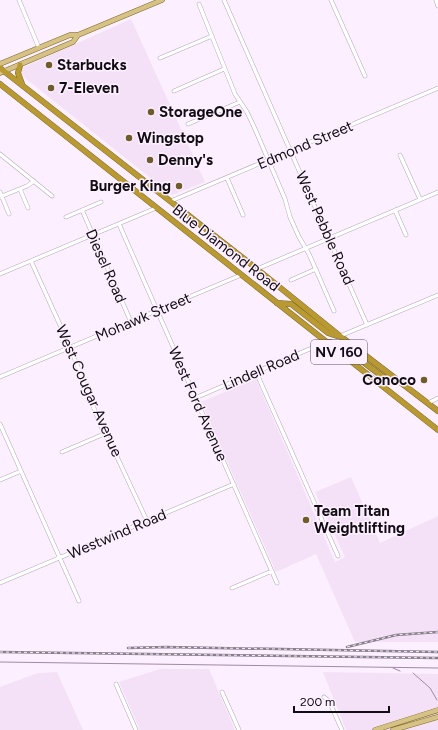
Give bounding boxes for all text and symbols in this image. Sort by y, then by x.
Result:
place label: Starbucks [57,56,126,74]
marker: Starbucks [44,60,54,70]
place label: 7-Eleven [59,79,119,97]
marker: 7-Eleven [46,83,56,93]
place label: StorageOne [159,103,243,121]
marker: StorageOne [146,107,156,117]
street label: Edmond Street [255,117,356,173]
place label: Wingstop [137,129,204,147]
marker: Wingstop [124,133,134,143]
place label: Denny's [158,151,213,169]
marker: Denny's [145,155,155,165]
street label: West Pebble Road [292,168,358,288]
place label: Burger King [90,177,171,195]
marker: Burger King [174,181,184,191]
street label: Blue Diamond Road [169,201,283,295]
street label: Diesel Road [82,226,130,306]
street label: Mohawk Street [93,289,194,345]
street label: West Cougar Avenue [52,322,126,460]
road number: NV 160 [311,340,367,364]
street label: West Ford Avenue [165,344,231,464]
street label: Lindell Road [220,346,302,394]
place label: Conoco [362,371,416,389]
marker: Conoco [419,375,429,385]
place label: Team Titan Weightlifting [314,502,405,537]
street label: Westwind Road [65,505,169,563]
marker: Team Titan Weightlifting [301,515,311,525]
scale bar [294,688,389,714]
text: 200 m [300,695,335,709]

